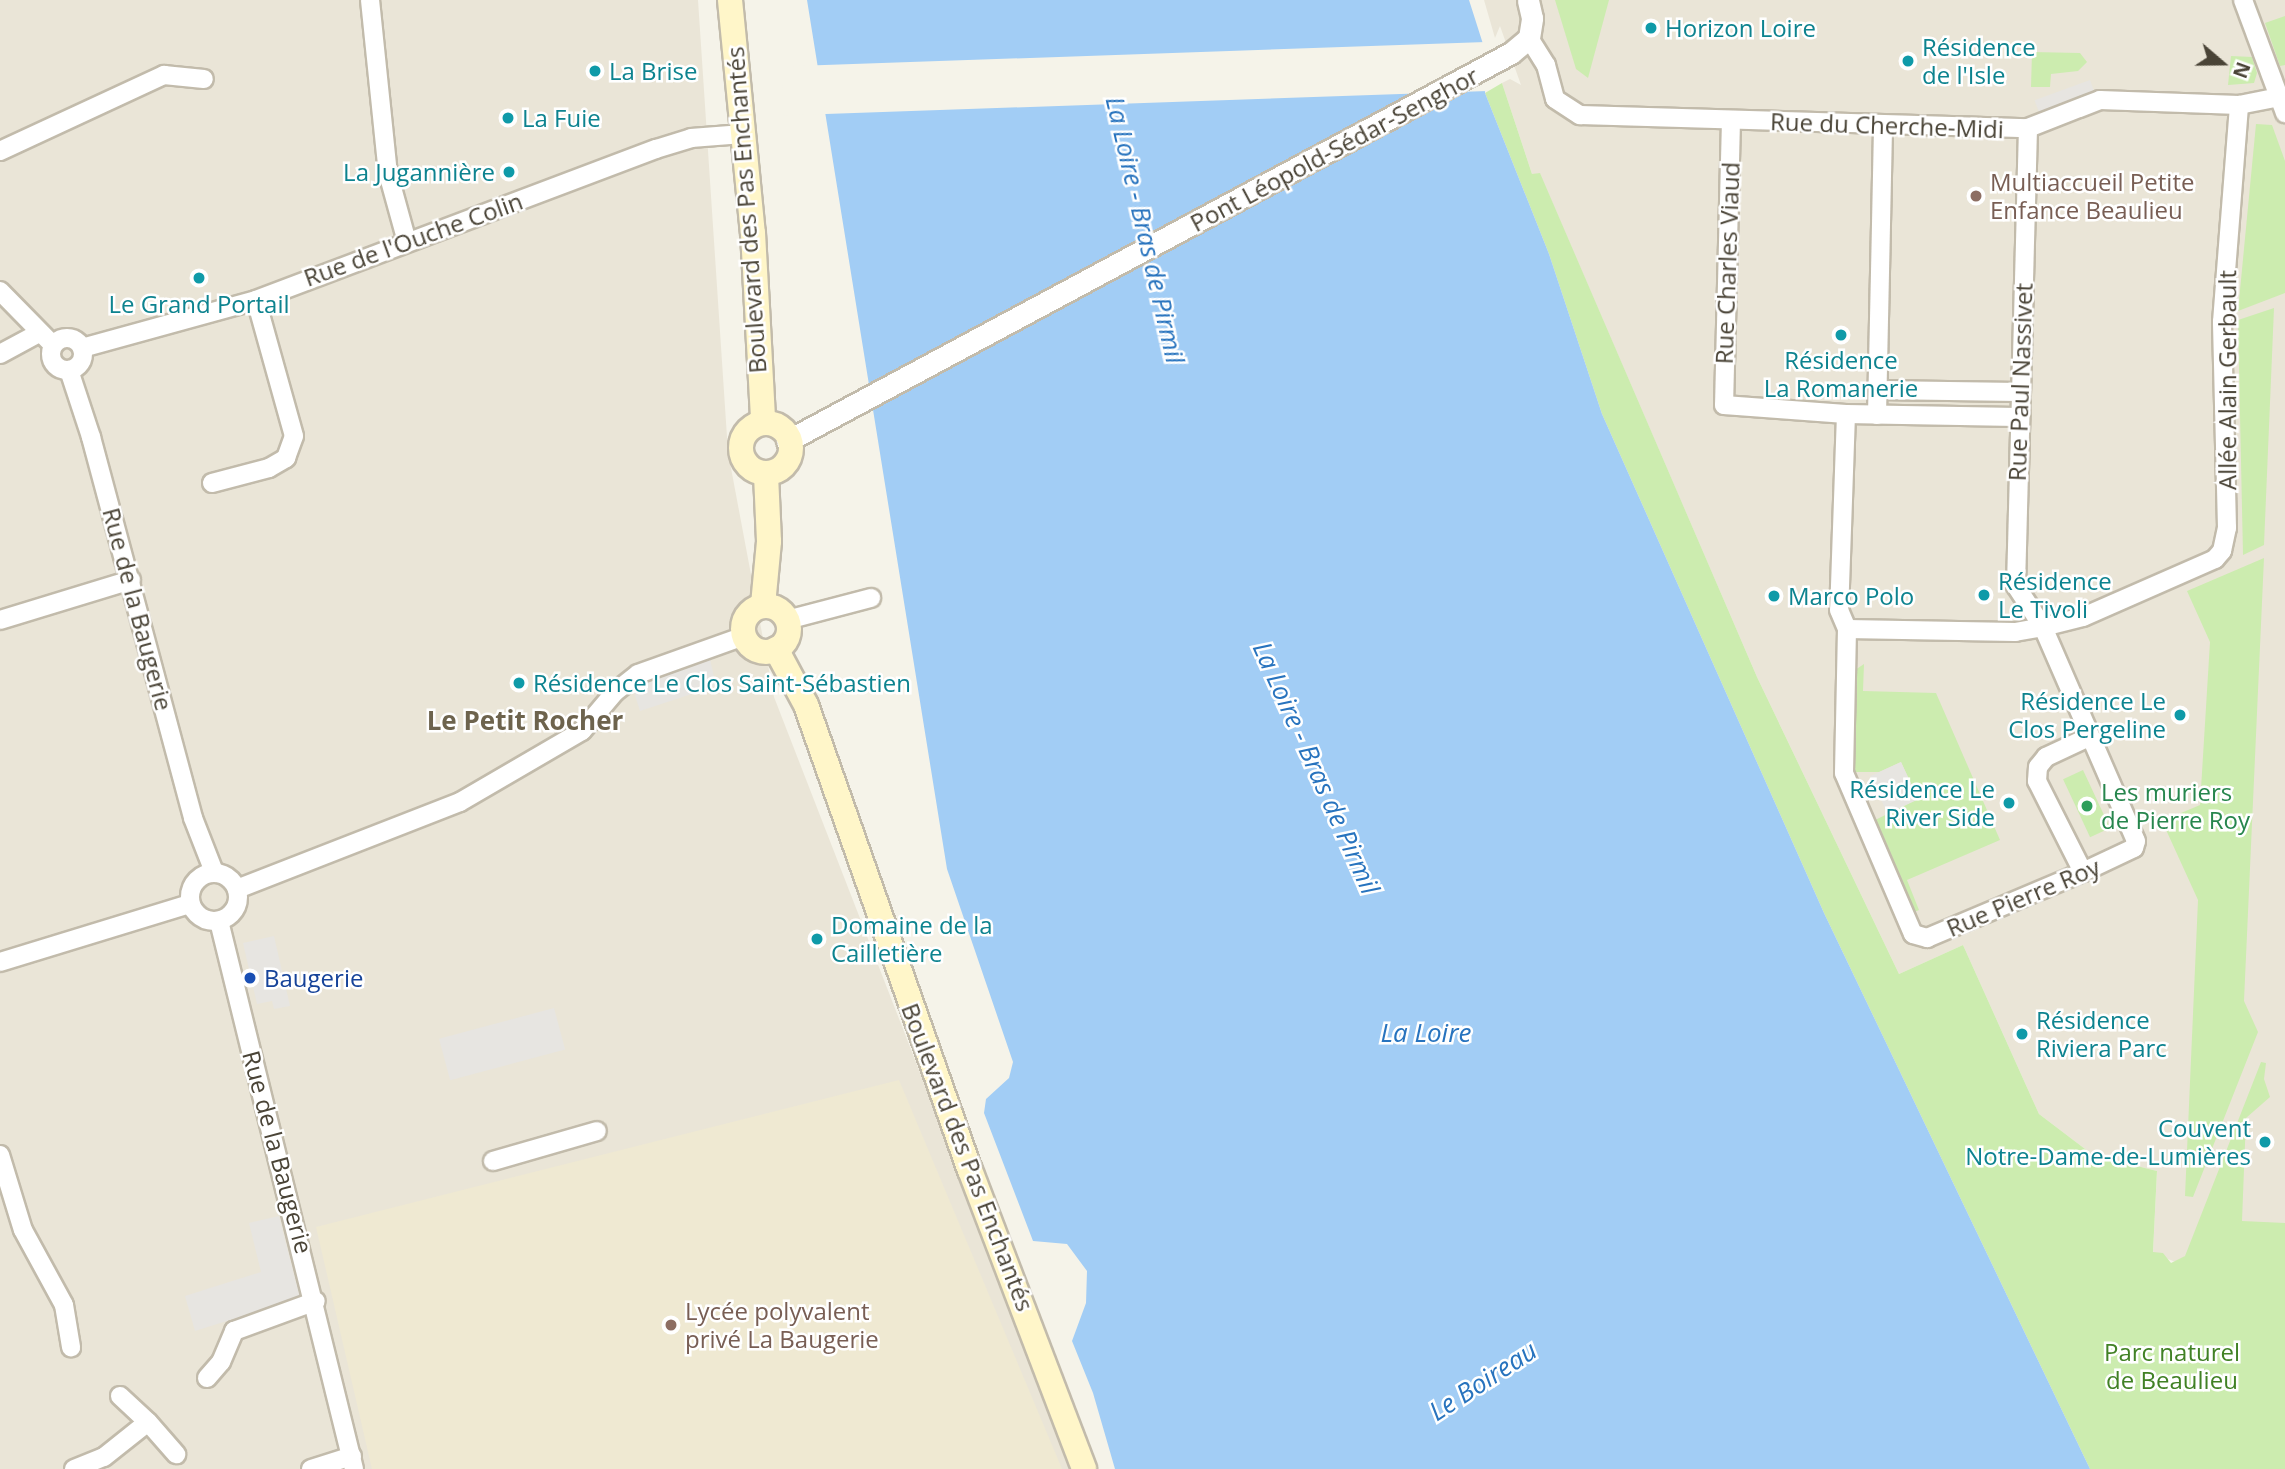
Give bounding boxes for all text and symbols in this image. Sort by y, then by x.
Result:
place label: Horizon Loire [1665,14,1816,42]
marker: Horizon Loire [1643,20,1659,36]
north arrow [2187,28,2257,98]
place label: Résidence de l'Isle [1922,33,2036,89]
street label: Boulevard des Pas Enchantés [720,46,772,374]
marker: Résidence de l'Isle [1900,53,1916,69]
place label: La Brise [609,57,697,85]
text: N [2227,58,2257,82]
street label: Pont Léopold-Sédar-Senghor [1185,61,1483,237]
marker: La Brise [587,63,603,79]
water label: La Loire - Bras de Pirmil [1099,93,1191,367]
place label: La Fuie [522,104,601,132]
street label: Rue du Cherche-Midi [1770,107,2004,143]
marker: La Fuie [500,110,516,126]
place label: La Jugannière [343,158,495,186]
street label: Rue Charles Viaud [1709,161,1745,365]
marker: La Jugannière [501,164,517,180]
place label: Multiaccueil Petite Enfance Beaulieu [1990,168,2194,224]
street label: Rue de l'Ouche Colin [300,186,526,292]
marker: Multiaccueil Petite Enfance Beaulieu [1968,188,1984,204]
marker: Le Grand Portail [191,270,207,286]
street label: Allée Alain Gerbault [2213,270,2241,490]
street label: Rue Paul Nassivet [2002,282,2038,482]
place label: Le Grand Portail [108,290,290,318]
marker: Résidence La Romanerie [1833,327,1849,343]
place label: Résidence La Romanerie [1764,346,1918,402]
street label: Rue de la Baugerie [97,504,179,714]
place label: Résidence Le Tivoli [1998,567,2112,623]
place label: Marco Polo [1788,582,1914,610]
marker: Résidence Le Tivoli [1976,587,1992,603]
marker: Marco Polo [1766,588,1782,604]
water label: La Loire - Bras de Pirmil [1246,637,1386,899]
place label: Résidence Le Clos Saint-Sébastien [533,669,911,697]
marker: Résidence Le Clos Saint-Sébastien [511,675,527,691]
place label: Résidence Le Clos Pergeline [2008,687,2166,743]
district label: Le Petit Rocher [427,705,623,737]
marker: Résidence Le Clos Pergeline [2172,707,2188,723]
place label: Résidence Le River Side [1849,775,1995,831]
place label: Les muriers de Pierre Roy [2101,778,2250,834]
marker: Résidence Le River Side [2001,795,2017,811]
marker: Les muriers de Pierre Roy [2079,798,2095,814]
street label: Rue Pierre Roy [1942,852,2104,942]
place label: Domaine de la Cailletière [831,911,993,967]
marker: Domaine de la Cailletière [809,931,825,947]
place label: Baugerie [264,964,363,992]
marker: Baugerie [242,970,258,986]
street label: Boulevard des Pas Enchantés [896,999,1040,1315]
place label: Résidence Riviera Parc [2036,1006,2167,1062]
water label: La Loire [1381,1017,1471,1049]
marker: Résidence Riviera Parc [2014,1026,2030,1042]
street label: Rue de la Baugerie [237,1047,319,1257]
place label: Couvent Notre-Dame-de-Lumières [1965,1114,2251,1170]
marker: Couvent Notre-Dame-de-Lumières [2257,1134,2273,1150]
place label: Lycée polyvalent privé La Baugerie [685,1297,879,1353]
marker: Lycée polyvalent privé La Baugerie [663,1317,679,1333]
water label: Le Boireau [1423,1335,1543,1427]
park label: Parc naturel de Beaulieu [2104,1338,2240,1394]

